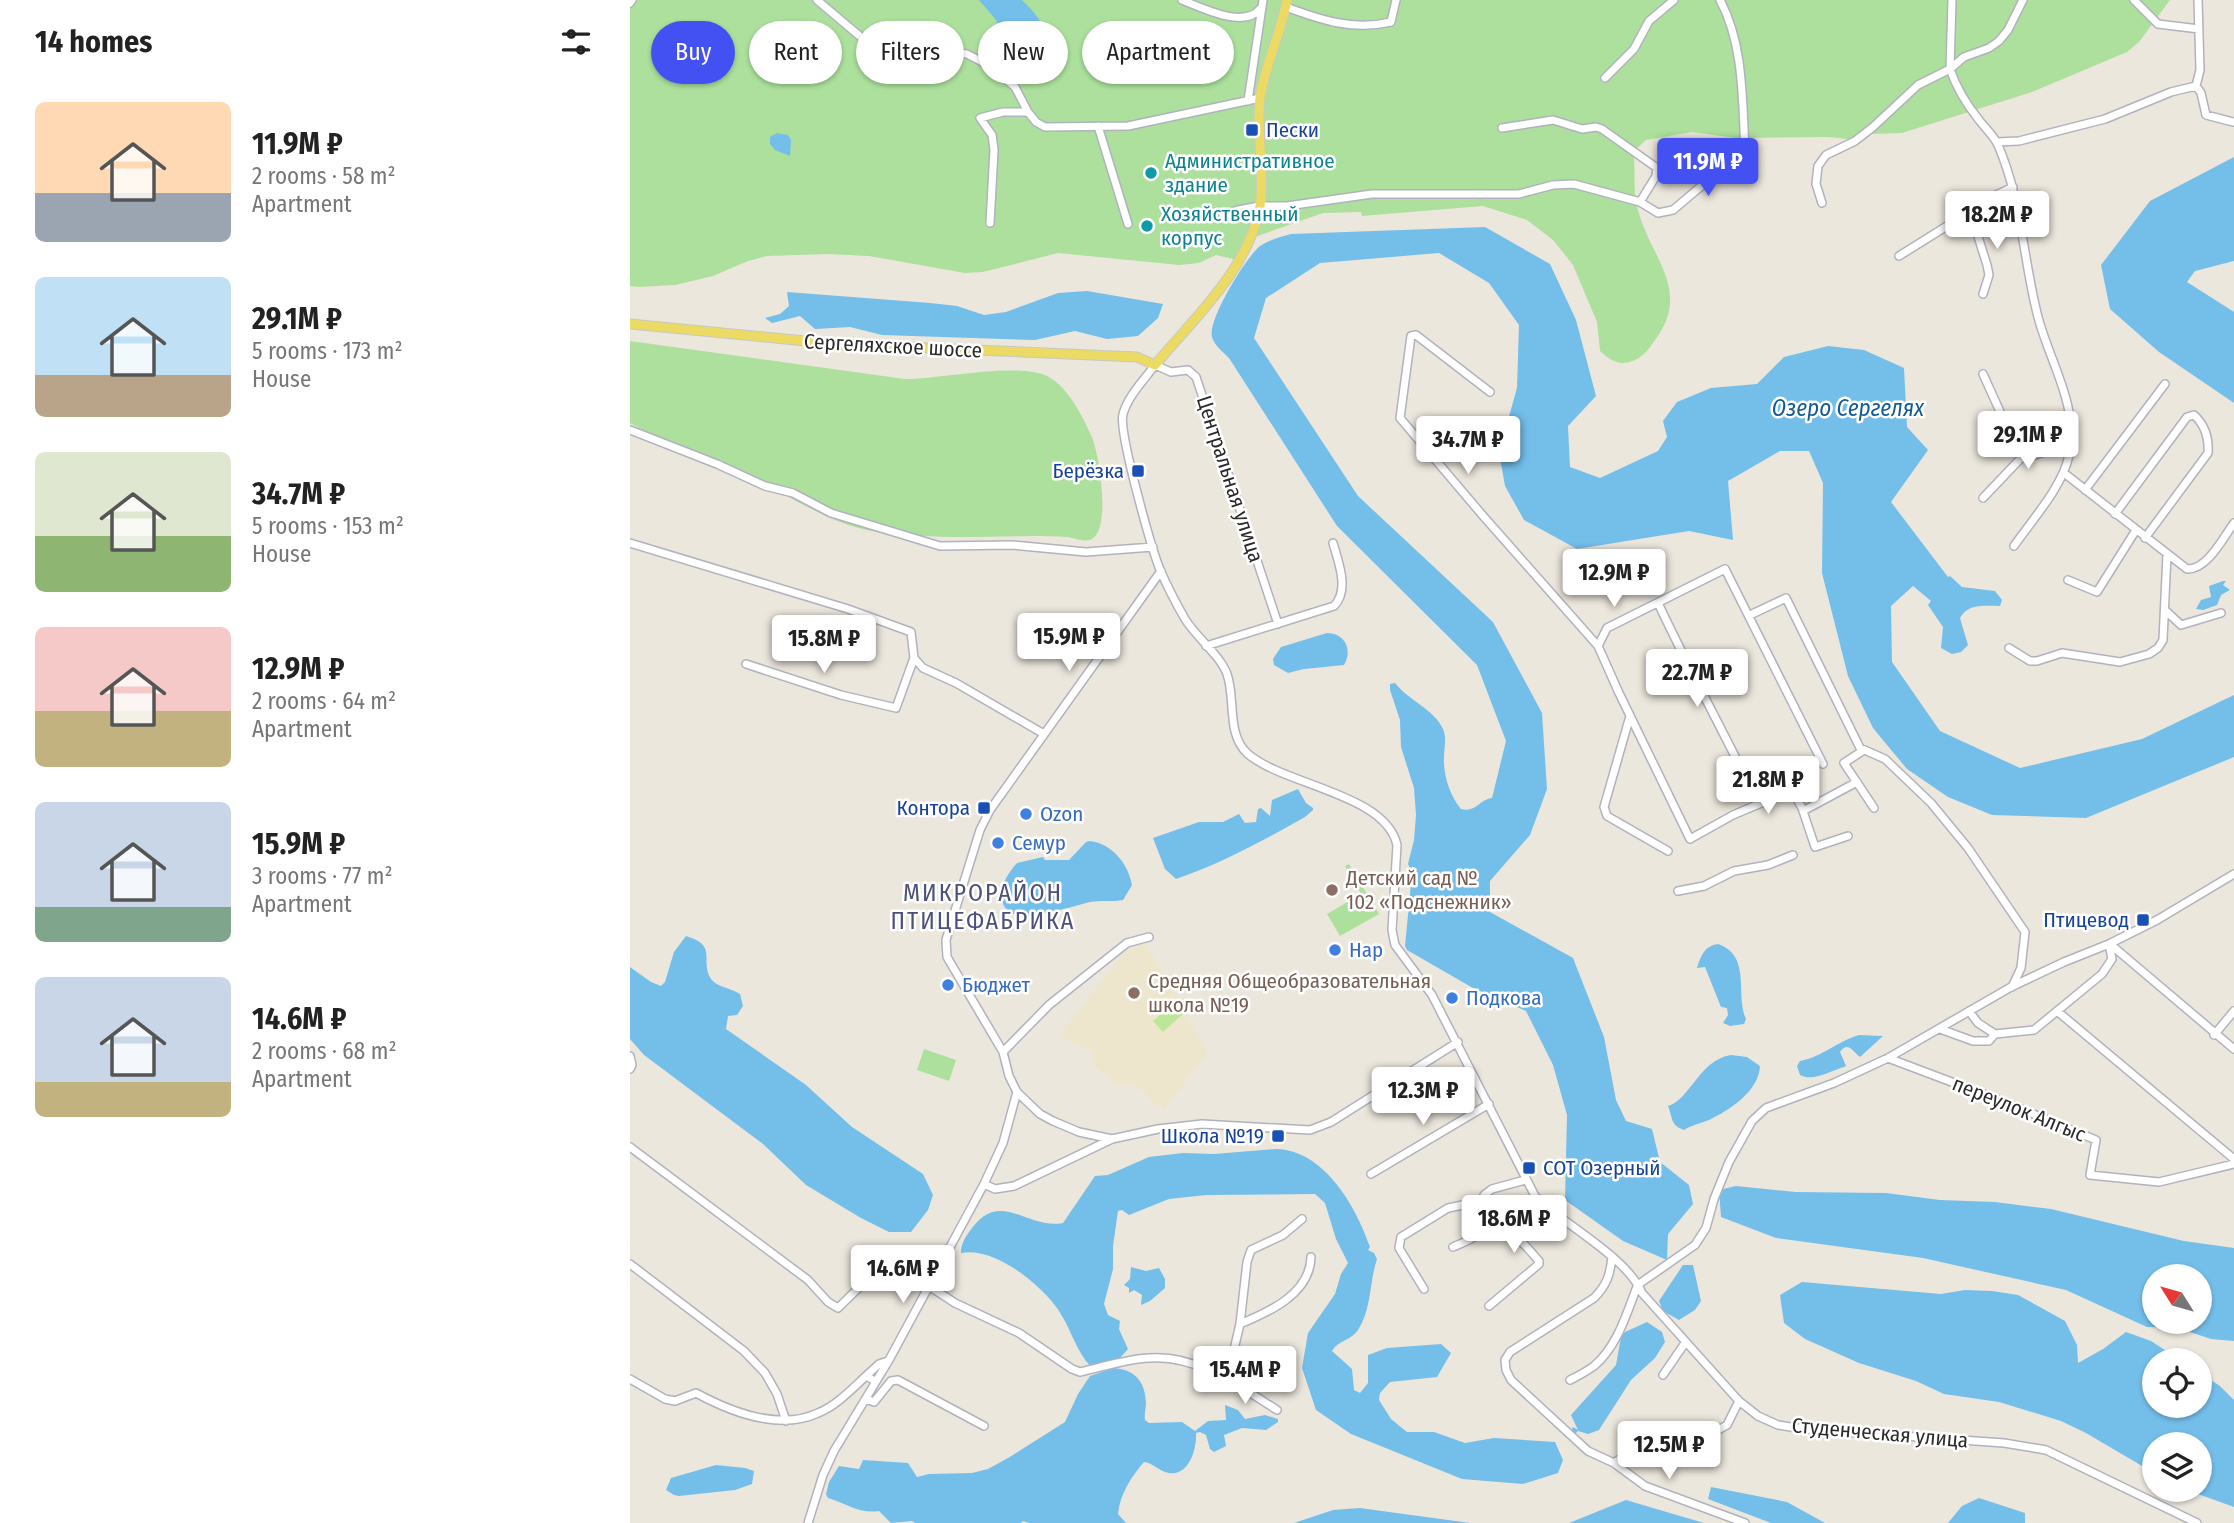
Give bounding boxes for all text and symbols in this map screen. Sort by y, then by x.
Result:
chip: Buy [651,21,735,84]
chip: Rent [749,21,842,84]
chip: Filters [856,21,964,84]
chip: New [978,21,1068,84]
chip: Apartment [1082,21,1234,84]
icon: filters [557,23,595,61]
text: 14 homes [35,24,152,60]
place label: Пески [1266,117,1319,143]
marker: Пески [1244,122,1260,138]
text: 11.9M ₽ [252,126,343,162]
icon: home [91,130,175,214]
pin: 11.9M ₽ [1643,138,1773,198]
text: 11.9M ₽ [1673,147,1743,175]
place label: Административное здание [1165,148,1335,198]
text: 2 rooms · 58 m² [252,162,396,190]
marker: Административное здание [1143,165,1159,181]
text: Apartment [252,190,352,218]
pin: 18.2M ₽ [1932,191,2062,251]
text: 18.2M ₽ [1961,200,2033,228]
place label: Хозяйственный корпус [1161,201,1298,251]
marker: Хозяйственный корпус [1139,218,1155,234]
text: 29.1M ₽ [252,301,342,337]
icon: home [91,305,175,389]
street label: Сергеляхское шоссе [803,328,983,364]
text: 5 rooms · 173 m² [252,337,403,365]
text: House [252,365,311,393]
street label: Центральная улица [1191,392,1269,566]
water label: Озеро Сергелях [1772,394,1925,422]
pin: 29.1M ₽ [1963,412,2093,471]
pin: 34.7M ₽ [1403,416,1533,476]
text: 29.1M ₽ [1994,420,2062,448]
text: 34.7M ₽ [1432,425,1504,453]
place label: Берёзка [1052,458,1124,484]
marker: Берёзка [1130,463,1146,479]
text: 34.7M ₽ [252,476,345,512]
icon: home [91,480,175,564]
text: 5 rooms · 153 m² [252,512,404,540]
text: House [252,540,311,568]
pin: 12.9M ₽ [1549,550,1679,609]
text: 12.9M ₽ [1579,558,1649,586]
pin: 15.9M ₽ [1004,614,1134,673]
pin: 15.8M ₽ [759,616,889,675]
text: 15.9M ₽ [1033,622,1105,650]
text: 15.8M ₽ [788,624,860,652]
pin: 22.7M ₽ [1632,650,1762,709]
text: 12.9M ₽ [252,651,344,687]
icon: home [91,655,175,739]
text: 22.7M ₽ [1662,658,1732,686]
text: 2 rooms · 64 m² [252,687,396,715]
text: Apartment [252,715,352,743]
pin: 21.8M ₽ [1703,756,1833,816]
text: 21.8M ₽ [1732,765,1804,793]
place label: Контора [897,795,970,821]
marker: Контора [976,800,992,816]
place label: Ozon [1040,801,1083,827]
marker: Ozon [1018,806,1034,822]
text: 15.9M ₽ [252,826,345,862]
icon: home [91,830,175,914]
place label: Семур [1012,830,1066,856]
marker: Семур [990,835,1006,851]
text: 3 rooms · 77 m² [252,862,393,890]
place label: Детский сад № 102 «Подснежник» [1345,865,1512,915]
district label: МИКРОРАЙОН ПТИЦЕФАБРИКА [891,879,1075,935]
marker: Детский сад № 102 «Подснежник» [1324,882,1340,898]
text: Apartment [252,890,352,918]
place label: Птицевод [2043,907,2129,933]
marker: Птицевод [2135,912,2151,928]
place label: Нар [1349,937,1383,963]
marker: Нар [1327,942,1343,958]
place label: Средняя Общеобразовательная школа №19 [1148,968,1431,1018]
place label: Бюджет [962,972,1030,998]
marker: Бюджет [940,977,956,993]
marker: Средняя Общеобразовательная школа №19 [1126,985,1142,1001]
place label: Подкова [1466,985,1541,1011]
marker: Подкова [1444,990,1460,1006]
text: 14.6M ₽ [252,1001,346,1037]
icon: home [91,1005,175,1089]
text: 2 rooms · 68 m² [252,1037,397,1065]
text: Apartment [252,1065,352,1093]
pin: 12.3M ₽ [1358,1068,1488,1127]
street label: переулок Алгыс [1948,1070,2090,1148]
text: 12.3M ₽ [1388,1076,1458,1104]
place label: Школа №19 [1161,1123,1264,1149]
marker: Школа №19 [1270,1128,1286,1144]
place label: СОТ Озерный [1543,1155,1661,1181]
marker: СОТ Озерный [1521,1160,1537,1176]
pin: 18.6M ₽ [1449,1196,1579,1255]
text: 18.6M ₽ [1478,1204,1550,1232]
pin: 14.6M ₽ [838,1246,968,1305]
text: 14.6M ₽ [867,1254,939,1282]
north arrow [2142,1264,2212,1334]
map controls [2142,1264,2212,1502]
pin: 15.4M ₽ [1180,1346,1310,1406]
button: locate [2142,1348,2212,1418]
text: 15.4M ₽ [1209,1355,1281,1383]
street label: Студенческая улица [1791,1412,1969,1454]
pin: 12.5M ₽ [1604,1422,1734,1481]
text: 12.5M ₽ [1634,1430,1704,1458]
button: layers [2142,1432,2212,1502]

